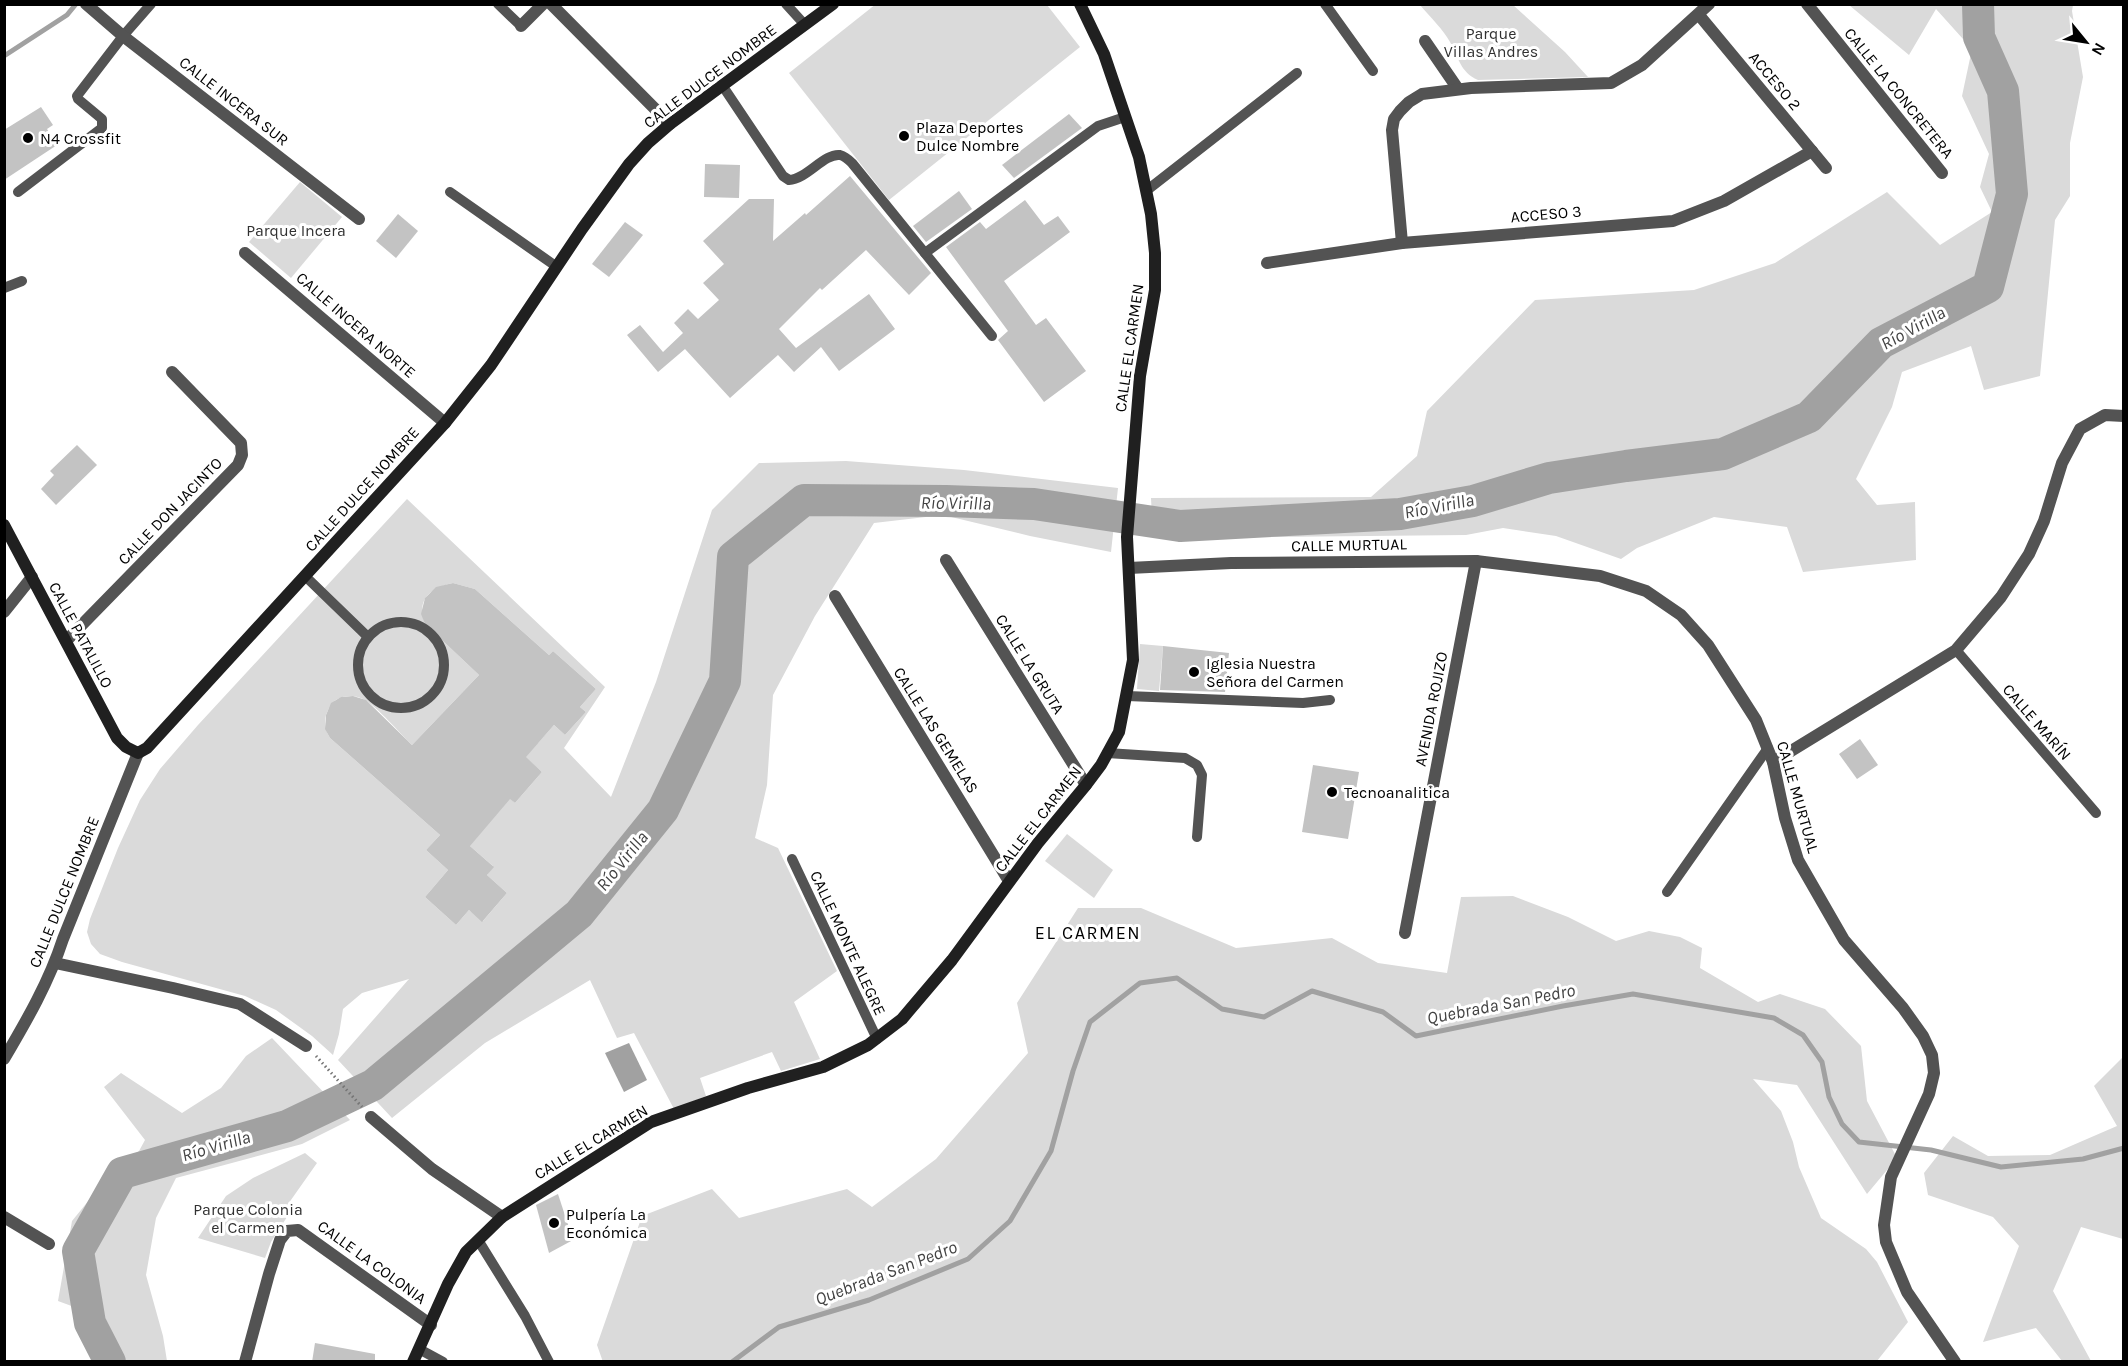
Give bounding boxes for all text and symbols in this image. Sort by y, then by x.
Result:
north arrow [2056,12,2116,72]
street label: CALLE DULCE NOMBRE [640,20,780,132]
park label: Parque Villas Andres [1444,24,1538,61]
street label: CALLE LA CONCRETERA [1840,24,1958,162]
text: N [2087,40,2110,59]
street label: ACCESO 2 [1745,48,1805,114]
street label: CALLE INCERA SUR [175,52,293,150]
place label: Plaza Deportes Dulce Nombre [916,118,1024,155]
place label: N4 Crossfit [40,129,121,148]
marker: Plaza Deportes Dulce Nombre [897,129,911,143]
marker: N4 Crossfit [21,131,35,145]
street label: ACCESO 3 [1510,201,1582,227]
park label: Parque Incera [246,221,346,240]
street label: CALLE INCERA NORTE [292,268,420,382]
street label: CALLE EL CARMEN [1111,283,1147,413]
water label: Río Virilla [1877,301,1949,355]
street label: CALLE DULCE NOMBRE [301,423,423,555]
street label: CALLE DON JACINTO [114,453,226,569]
water label: Río Virilla [1402,488,1476,524]
water label: Río Virilla [921,491,991,515]
street label: CALLE MURTUAL [1291,534,1408,556]
street label: CALLE PATALILLO [45,579,117,691]
street label: CALLE LA GRUTA [992,610,1068,718]
street label: AVENIDA ROJIZO [1411,650,1451,768]
place label: Iglesia Nuestra Señora del Carmen [1206,654,1344,691]
street label: CALLE LAS GEMELAS [890,663,982,797]
marker: Iglesia Nuestra Señora del Carmen [1187,665,1201,679]
street label: CALLE MARÍN [1999,680,2075,764]
street label: CALLE MURTUAL [1773,739,1823,856]
street label: CALLE EL CARMEN [991,762,1085,876]
place label: Tecnoanalitica [1344,783,1450,802]
marker: Tecnoanalitica [1325,785,1339,799]
street label: CALLE DULCE NOMBRE [25,814,103,970]
water label: Río Virilla [591,827,653,895]
street label: CALLE MONTE ALEGRE [806,868,890,1018]
district label: EL CARMEN [1035,922,1141,944]
water label: Quebrada San Pedro [1425,979,1577,1029]
street label: CALLE EL CARMEN [531,1101,651,1183]
water label: Río Virilla [179,1126,253,1166]
park label: Parque Colonia el Carmen [193,1200,303,1237]
place label: Pulpería La Económica [566,1205,647,1242]
street label: CALLE LA COLONIA [314,1216,430,1308]
marker: Pulpería La Económica [547,1216,561,1230]
water label: Quebrada San Pedro [812,1236,960,1310]

